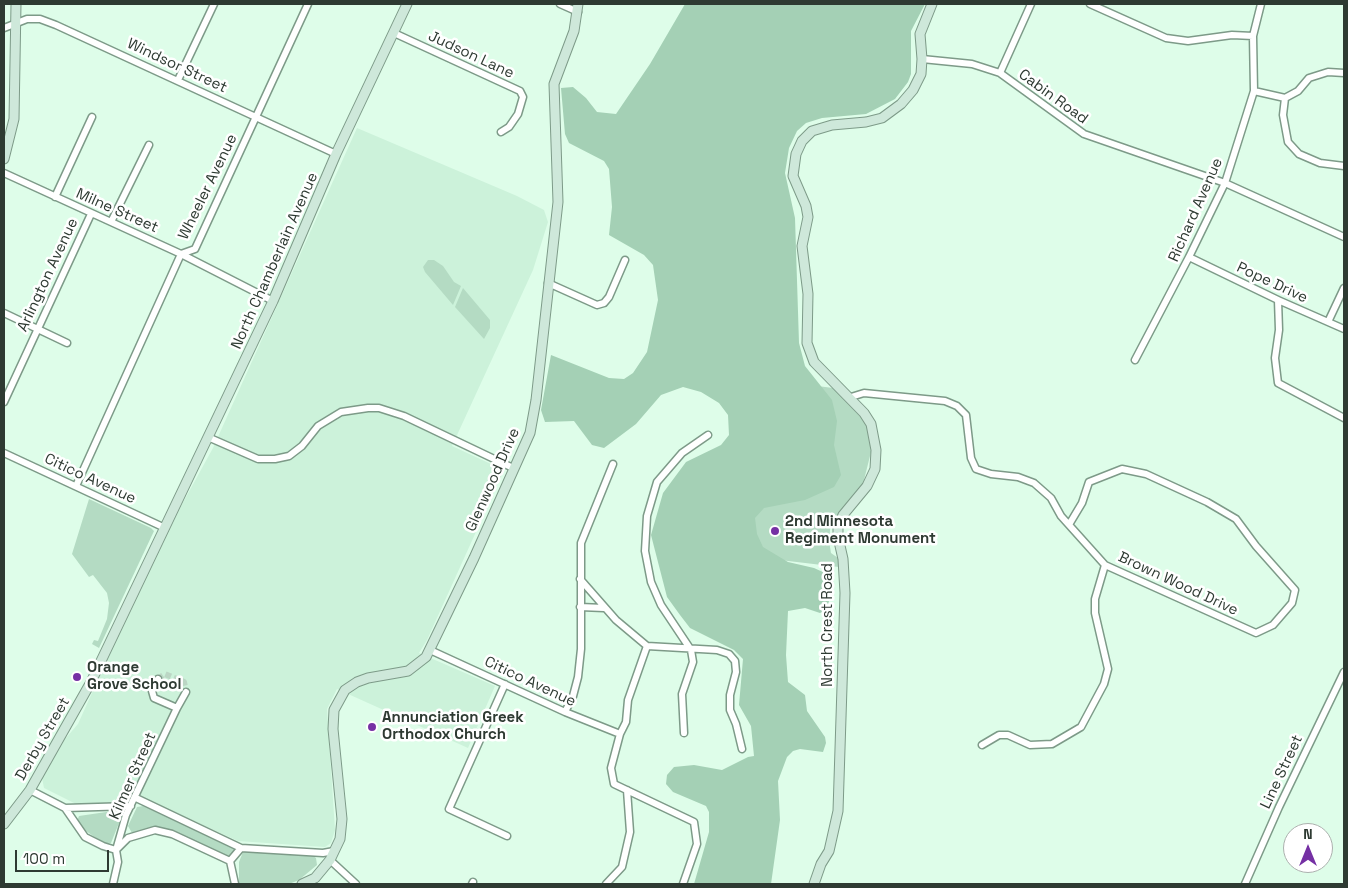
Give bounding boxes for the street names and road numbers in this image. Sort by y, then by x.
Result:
street label: Judson Lane [425,27,517,83]
street label: Windsor Street [124,35,230,97]
street label: Cabin Road [1015,66,1091,128]
street label: Wheeler Avenue [175,131,241,243]
street label: Richard Avenue [1165,155,1227,265]
street label: North Chamberlain Avenue [228,170,322,352]
street label: Milne Street [73,185,161,237]
street label: Arlington Avenue [14,215,82,335]
street label: Pope Drive [1234,259,1310,307]
street label: Glenwood Drive [462,425,524,535]
street label: Citico Avenue [41,450,139,508]
street label: Brown Wood Drive [1115,548,1241,620]
street label: North Crest Road [819,563,837,687]
street label: Citico Avenue [481,653,579,711]
street label: Derby Street [12,694,74,784]
street label: Kilmer Street [106,730,160,822]
street label: Line Street [1257,732,1307,812]

